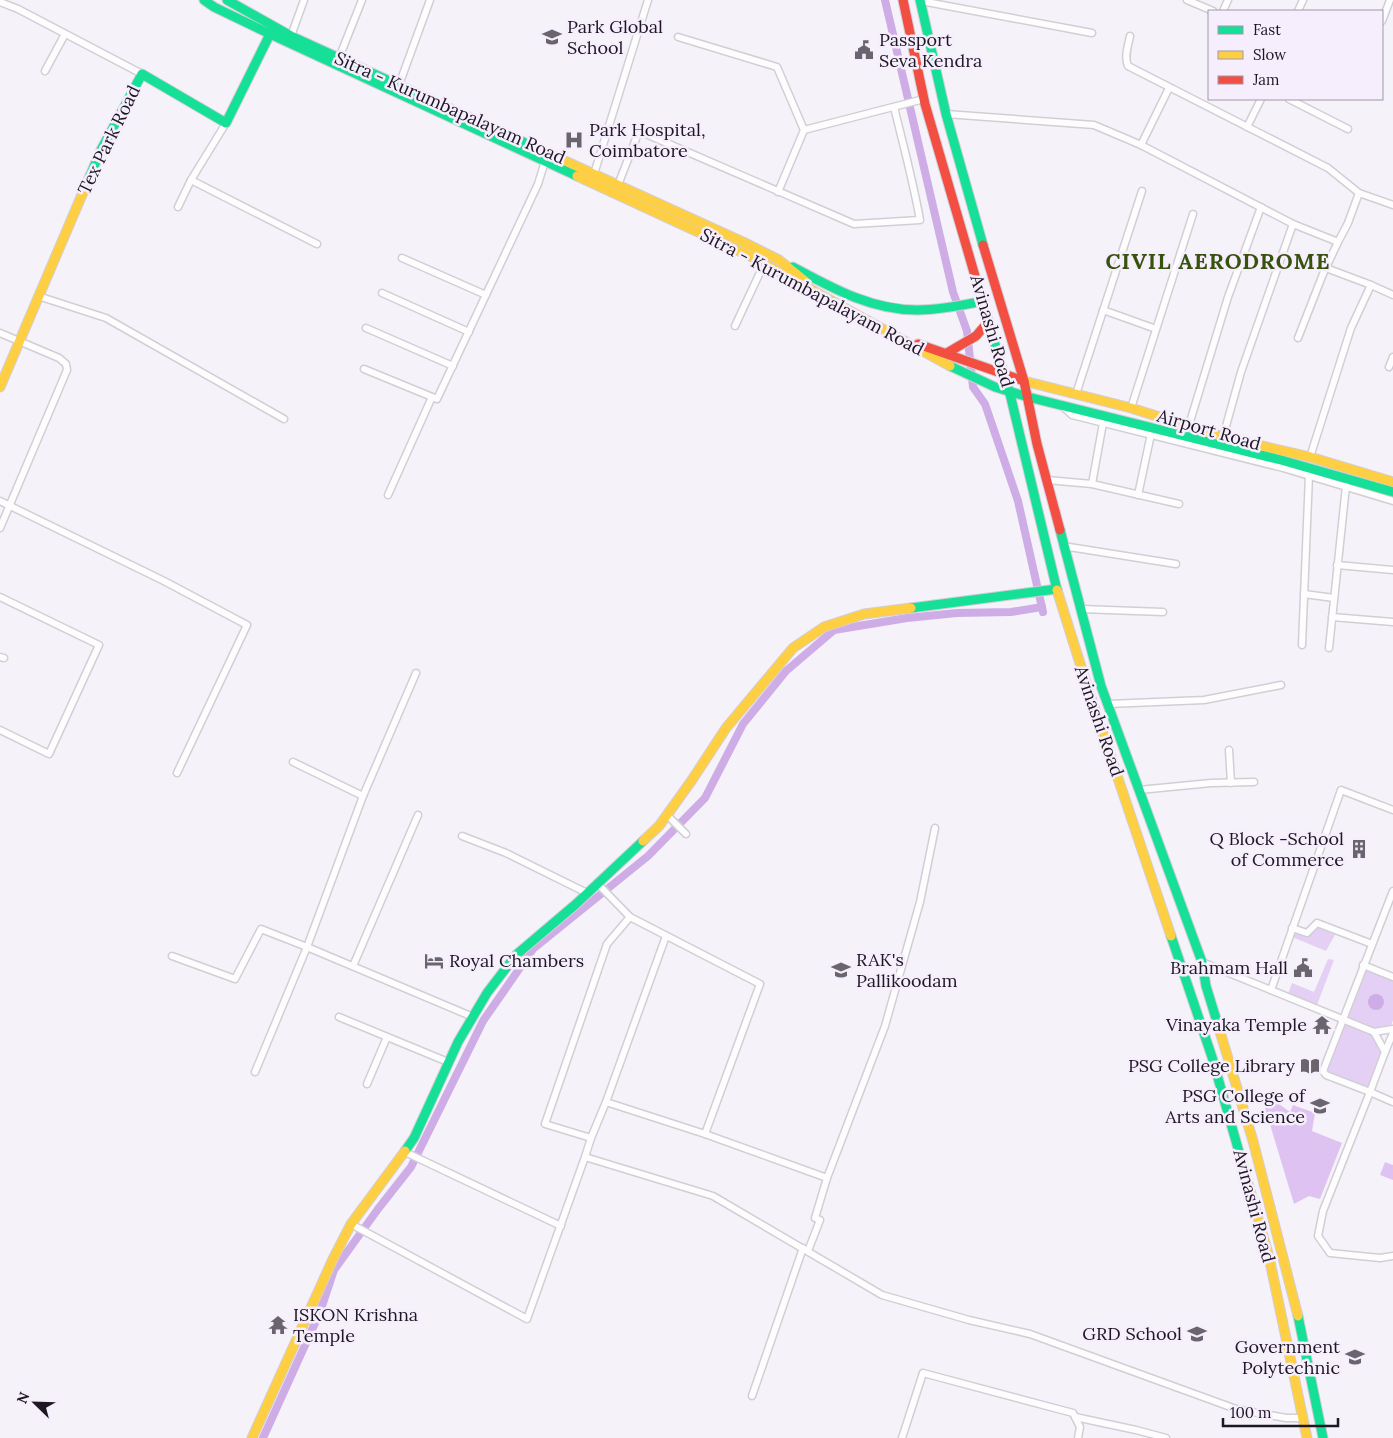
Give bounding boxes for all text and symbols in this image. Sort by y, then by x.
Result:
legend [1208,10,1383,100]
place label: Park Global School [567,15,663,59]
text: Fast [1253,20,1281,39]
school or university icon: Park Global School [541,26,563,48]
place label: Passport Seva Kendra [879,28,982,72]
public building icon: Passport Seva Kendra [853,39,875,61]
text: Slow [1253,45,1286,64]
street label: Sitra - Kurumbapalayam Road [331,46,569,169]
text: Jam [1252,70,1280,89]
street label: Tex Park Road [72,81,145,198]
place label: Park Hospital, Coimbatore [589,118,706,162]
hospital icon: Park Hospital, Coimbatore [563,129,585,151]
street label: Sitra - Kurumbapalayam Road [696,223,928,361]
district label: CIVIL AERODROME [1105,247,1331,275]
street label: Avinashi Road [965,271,1020,390]
street label: Airport Road [1154,403,1264,455]
street label: Avinashi Road [1069,661,1129,780]
place label: Q Block -School of Commerce [1209,827,1344,871]
building icon: Q Block -School of Commerce [1348,838,1370,860]
place label: RAK's Pallikoodam [856,948,958,992]
place label: Royal Chambers [449,949,584,972]
hotel icon: Royal Chambers [423,950,445,972]
place label: Brahmam Hall [1170,956,1288,979]
public building icon: Brahmam Hall [1292,957,1314,979]
school or university icon: RAK's Pallikoodam [830,959,852,981]
place label: Vinayaka Temple [1165,1013,1307,1036]
temple icon: Vinayaka Temple [1311,1014,1333,1036]
place label: PSG College Library [1128,1054,1295,1077]
library icon: PSG College Library [1299,1055,1321,1077]
place label: PSG College of Arts and Science [1164,1084,1307,1128]
school or university icon: PSG College of Arts and Science [1309,1095,1331,1117]
street label: Avinashi Road [1228,1146,1281,1265]
place label: ISKON Krishna Temple [293,1303,418,1347]
temple icon: ISKON Krishna Temple [267,1314,289,1336]
place label: GRD School [1082,1322,1182,1345]
school or university icon: GRD School [1186,1323,1208,1345]
place label: Government Polytechnic [1235,1335,1340,1379]
school or university icon: Government Polytechnic [1344,1346,1366,1368]
north arrow [10,1378,60,1428]
text: N [13,1389,34,1406]
scale bar [1223,1396,1338,1428]
text: 100 m [1230,1403,1271,1422]

